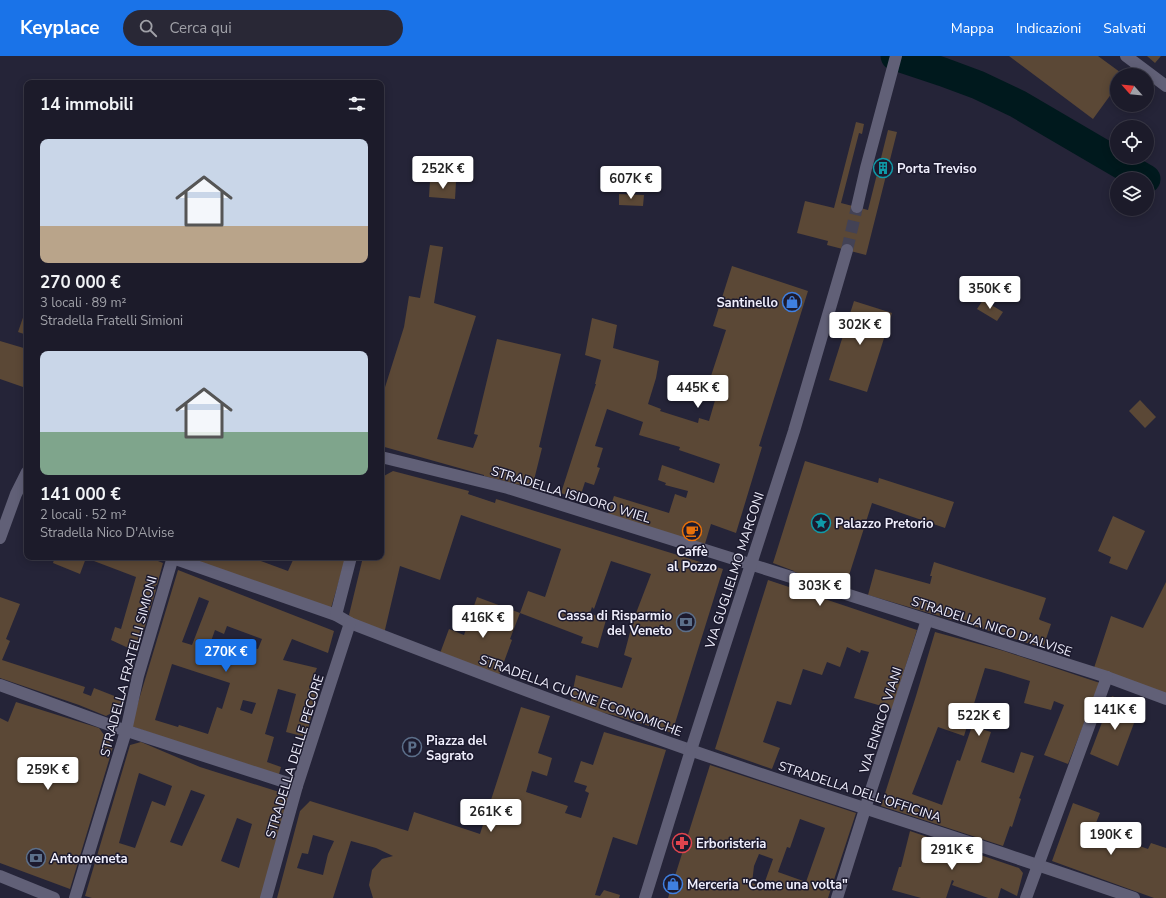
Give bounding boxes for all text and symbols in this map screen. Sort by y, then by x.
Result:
search box [123,10,403,46]
text: Keyplace [20,15,99,41]
icon: search [137,17,159,39]
text: Cerca qui [169,18,232,38]
text: Mappa [951,19,994,38]
text: Indicazioni [1016,19,1081,38]
text: Salvati [1103,19,1146,38]
north arrow [1110,68,1154,112]
map controls [1110,68,1154,216]
text: 14 immobili [40,93,133,116]
icon: filters [346,93,368,115]
button: locate [1110,120,1154,164]
pin: 252K € [410,156,476,190]
building icon: Porta Treviso [872,157,894,179]
text: 252K € [421,160,465,178]
place label: Porta Treviso [897,160,977,178]
icon: home [168,165,240,237]
pin: 607K € [598,166,664,200]
text: 607K € [609,170,653,188]
button: layers [1110,172,1154,216]
text: 270 000 € [40,271,121,294]
pin: 350K € [957,276,1023,310]
text: 350K € [968,280,1012,298]
shop icon: Santinello [781,291,803,313]
text: 3 locali · 89 m² [40,294,127,312]
place label: Santinello [716,294,778,312]
text: Stradella Fratelli Simioni [40,312,183,330]
pin: 302K € [827,312,893,346]
text: 302K € [838,316,882,334]
pin: 445K € [665,375,731,409]
icon: home [168,377,240,449]
text: 445K € [676,379,720,397]
street label: STRADELLA ISIDORO WIEL [489,462,653,528]
text: 141 000 € [40,483,121,506]
street label: VIA GUGLIELMO MARCONI [701,490,769,652]
text: 2 locali · 52 m² [40,506,127,524]
place icon: Palazzo Pretorio [810,512,832,534]
place label: Palazzo Pretorio [835,515,933,533]
cafe icon: Caffè al Pozzo [681,520,703,542]
text: Stradella Nico D'Alvise [40,524,174,542]
place label: Caffè al Pozzo [667,543,717,576]
pin: 303K € [787,573,853,607]
street label: STRADELLA FRATELLI SIMIONI [96,574,162,759]
text: 303K € [798,577,842,595]
street label: STRADELLA NICO D'ALVISE [909,592,1074,661]
pin: 416K € [450,605,516,639]
place label: Cassa di Risparmio del Veneto [558,607,672,640]
text: 416K € [461,609,505,627]
bank icon: Cassa di Risparmio del Veneto [675,611,697,633]
pin: 270K € [193,639,259,673]
text: 270K € [204,643,248,661]
street label: STRADELLA CUCINE ECONOMICHE [477,651,685,741]
street label: VIA ENRICO VIANI [855,665,907,777]
street label: STRADELLA DELLE PECORE [261,672,328,840]
pin: 141K € [1082,697,1148,731]
text: 141K € [1093,701,1137,719]
pin: 522K € [946,703,1012,737]
text: 522K € [957,707,1001,725]
place label: Piazza del Sagrato [426,732,488,765]
parking icon: Piazza del Sagrato [401,736,423,758]
pin: 259K € [15,757,81,791]
street label: STRADELLA DELL'OFFICINA [776,757,944,827]
text: 259K € [26,761,70,779]
pin: 261K € [458,799,524,833]
text: 261K € [469,803,513,821]
pin: 190K € [1078,822,1144,856]
text: 190K € [1089,826,1133,844]
pharmacy icon: Erboristeria [671,832,693,854]
place label: Erboristeria [696,835,766,853]
pin: 291K € [919,837,985,871]
text: 291K € [930,841,974,859]
bank icon: Antonveneta [25,847,47,869]
place label: Antonveneta [50,850,128,868]
shop icon: Merceria "Come una volta" [662,873,684,895]
place label: Merceria "Come una volta" [687,876,848,894]

